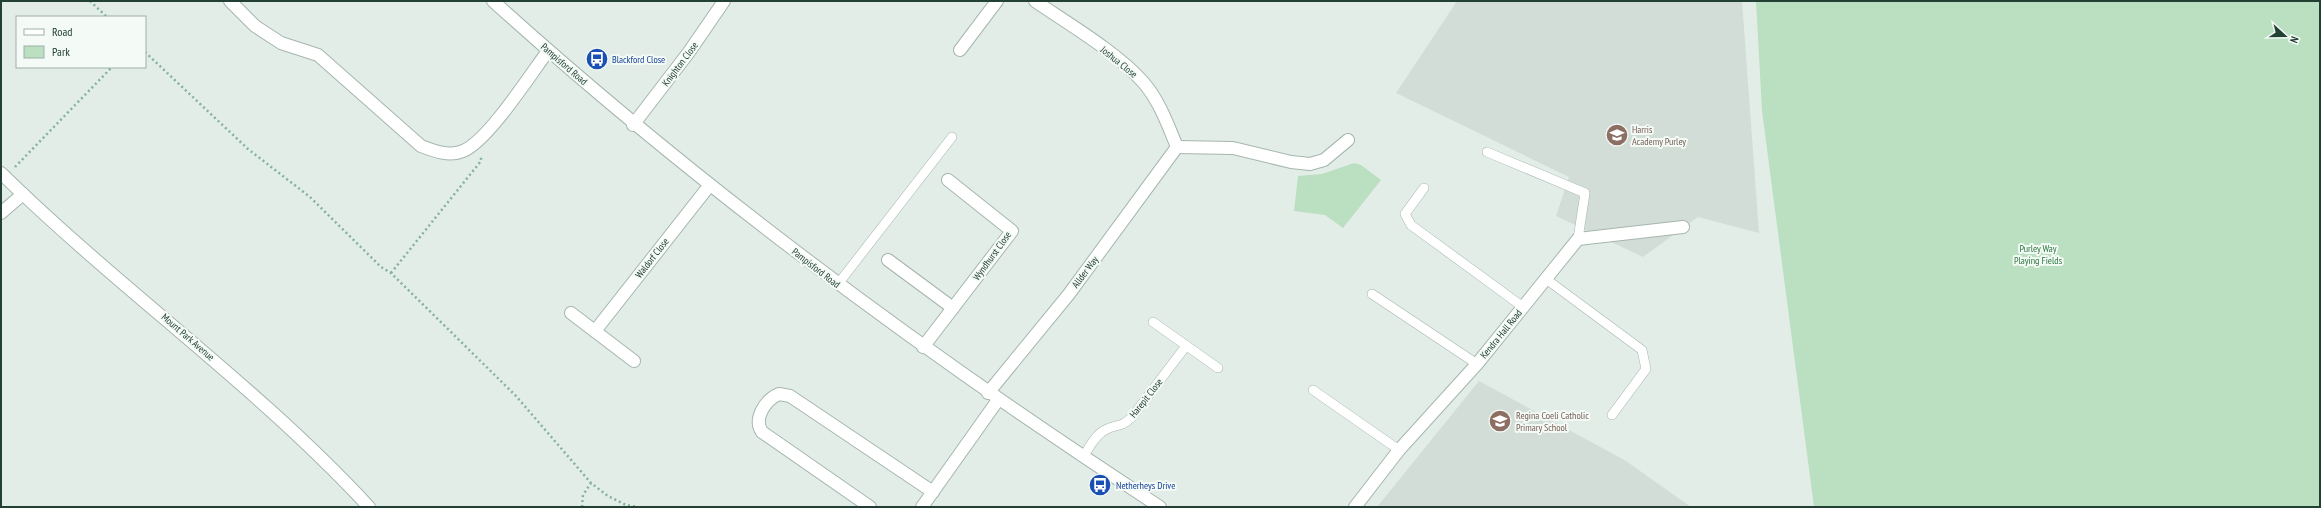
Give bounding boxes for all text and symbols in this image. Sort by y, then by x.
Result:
legend [16,16,146,68]
north arrow [2265,16,2305,56]
text: Road [52,24,72,39]
text: N [2287,34,2302,45]
street label: Knighton Close [659,39,701,89]
street label: Pampisford Road [538,40,590,88]
street label: Joshua Close [1097,43,1140,81]
text: Park [52,44,70,59]
bus stop icon: Blackford Close [584,46,610,72]
place label: Blackford Close [612,53,665,66]
school or university icon: Harris Academy Purley [1604,122,1630,148]
place label: Harris Academy Purley [1632,123,1686,148]
street label: Wyndhurst Close [970,229,1014,283]
street label: Waldorf Close [632,235,672,281]
park label: Purley Way Playing Fields [2014,242,2063,267]
street label: Pampisford Road [789,245,843,291]
street label: Allder Way [1069,253,1101,291]
street label: Kendra Hall Road [1477,307,1525,361]
street label: Mount Park Avenue [159,310,217,364]
street label: Harepit Close [1127,376,1165,420]
school or university icon: Regina Coeli Catholic Primary School [1487,408,1513,434]
place label: Regina Coeli Catholic Primary School [1516,409,1589,434]
bus stop icon: Netherheys Drive [1087,472,1113,498]
place label: Netherheys Drive [1116,479,1175,492]

